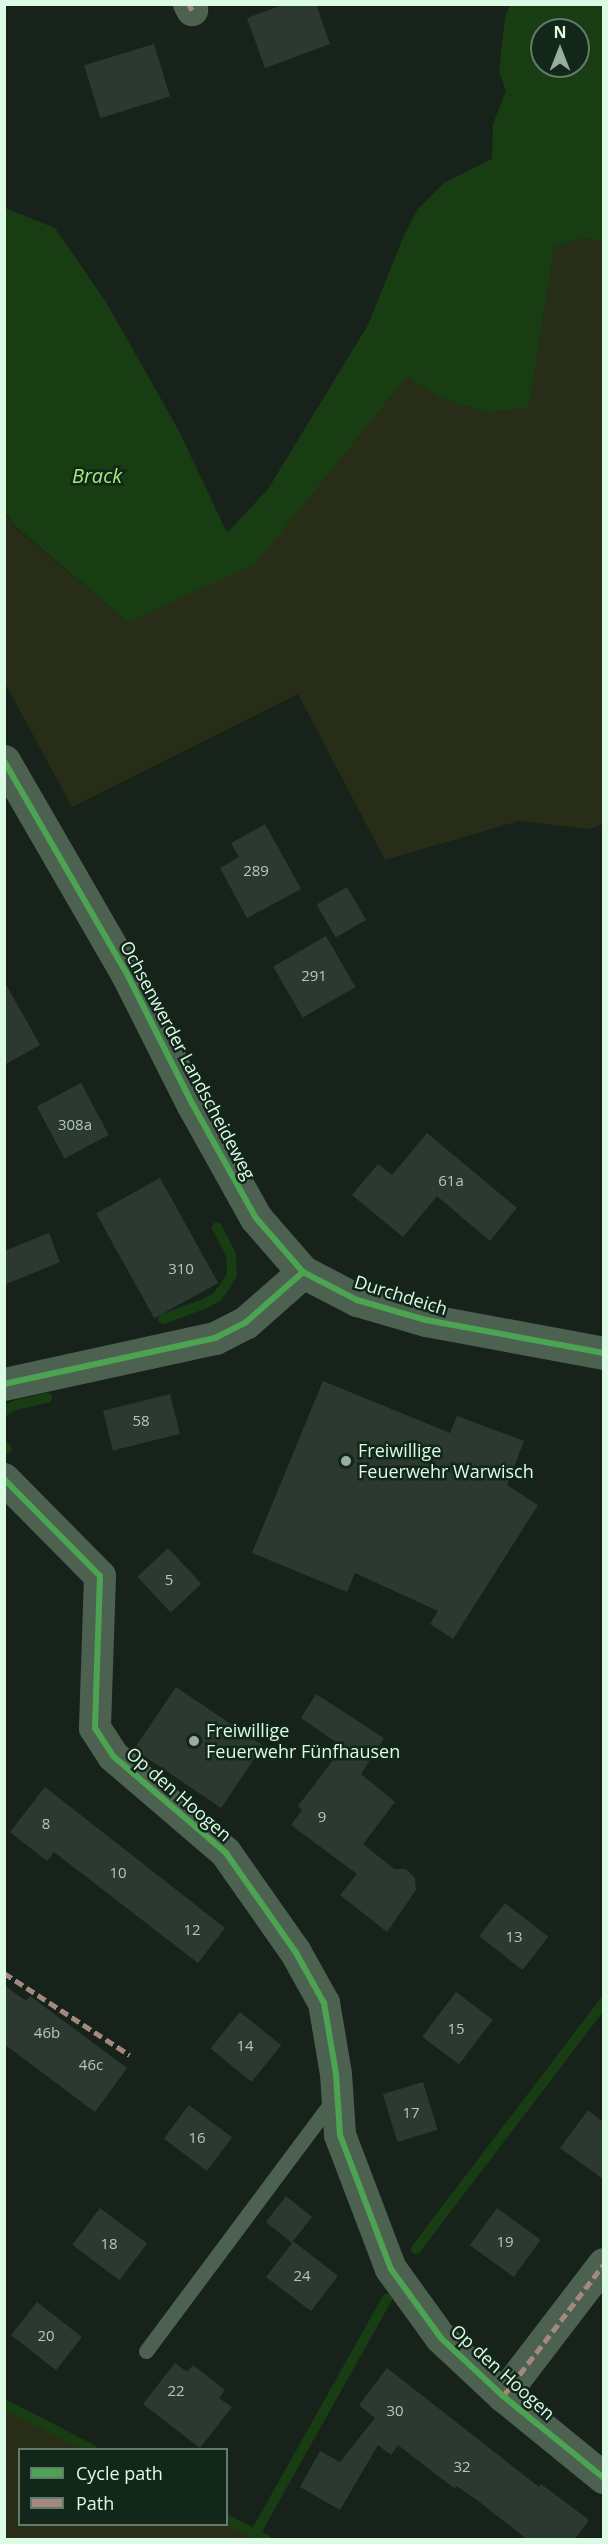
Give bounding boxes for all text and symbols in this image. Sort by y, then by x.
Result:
north arrow [530,18,590,78]
text: N [553,21,567,43]
water label: Brack [72,463,122,487]
house number: 289 [243,862,269,880]
street label: Ochsenwerder Landscheideweg [116,937,260,1183]
house number: 291 [301,967,327,985]
house number: 308a [58,1116,92,1134]
house number: 61a [438,1172,464,1190]
house number: 310 [168,1260,194,1278]
street label: Durchdeich [352,1271,450,1319]
house number: 58 [132,1412,150,1430]
place label: Freiwillige Feuerwehr Warwisch [358,1440,534,1482]
marker: Freiwillige Feuerwehr Warwisch [339,1454,353,1468]
house number: 5 [165,1571,173,1589]
place label: Freiwillige Feuerwehr Fünfhausen [206,1720,400,1762]
marker: Freiwillige Feuerwehr Fünfhausen [187,1734,201,1748]
street label: Op den Hoogen [122,1742,236,1846]
house number: 9 [318,1808,326,1826]
house number: 8 [42,1815,50,1833]
house number: 10 [109,1864,127,1882]
house number: 12 [183,1921,201,1939]
house number: 13 [505,1928,523,1946]
house number: 15 [447,2020,465,2038]
house number: 46b [34,2024,60,2042]
house number: 14 [236,2037,254,2055]
house number: 46c [79,2056,103,2074]
house number: 17 [402,2104,420,2122]
house number: 16 [188,2129,206,2147]
house number: 19 [496,2233,514,2251]
house number: 18 [100,2235,118,2253]
house number: 24 [293,2267,311,2285]
street label: Op den Hoogen [447,2320,559,2424]
house number: 20 [37,2327,55,2345]
house number: 22 [167,2382,185,2400]
house number: 30 [386,2402,404,2420]
legend [18,2448,228,2526]
house number: 32 [453,2458,471,2476]
text: Cycle path [76,2461,163,2485]
text: Path [76,2491,114,2515]

